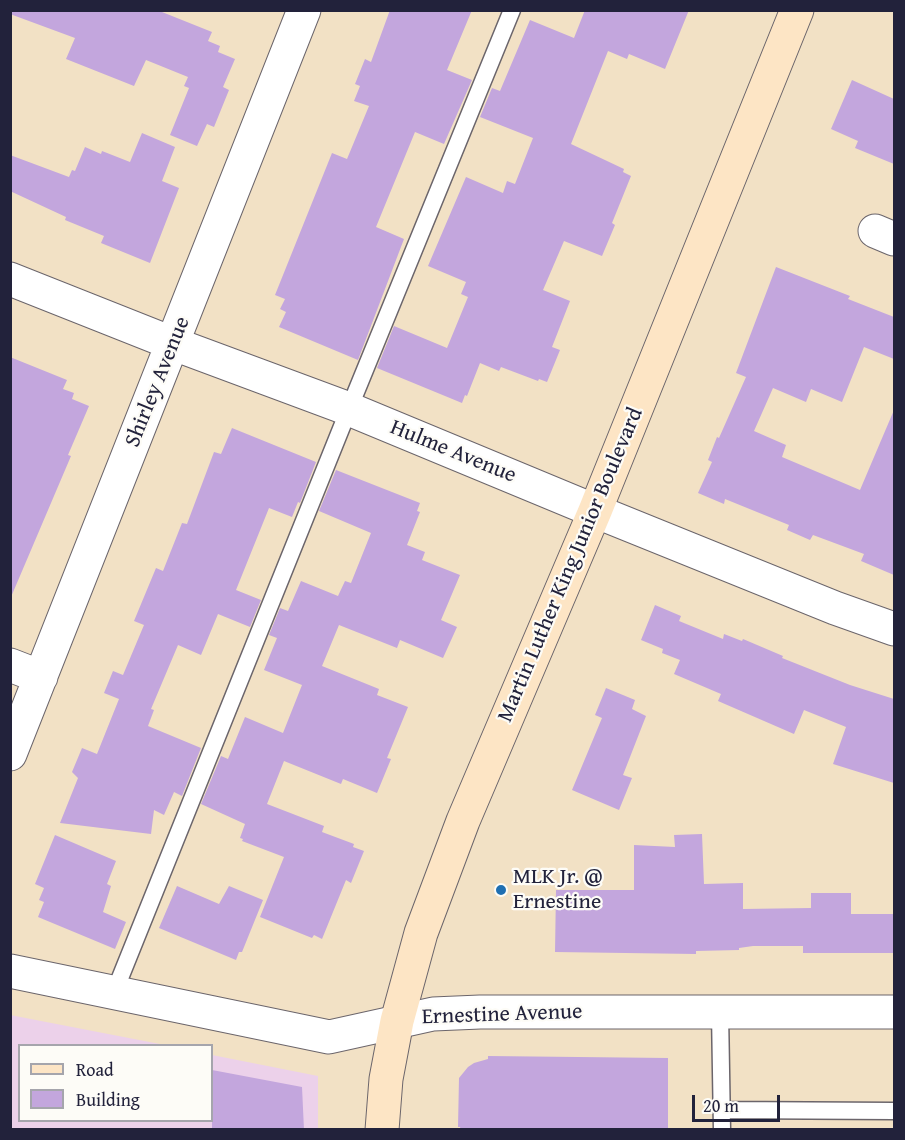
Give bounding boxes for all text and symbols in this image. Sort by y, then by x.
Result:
street label: Shirley Avenue [120,313,196,451]
street label: Martin Luther King Junior Boulevard [493,404,649,726]
street label: Hulme Avenue [386,415,520,489]
place label: MLK Jr. @ Ernestine [513,864,602,915]
marker: MLK Jr. @ Ernestine [494,883,508,897]
street label: Ernestine Avenue [421,999,583,1031]
legend [18,1044,213,1122]
text: Road [76,1056,114,1083]
scale bar [695,1083,784,1121]
text: Building [76,1086,140,1113]
text: 20 m [703,1092,739,1119]

